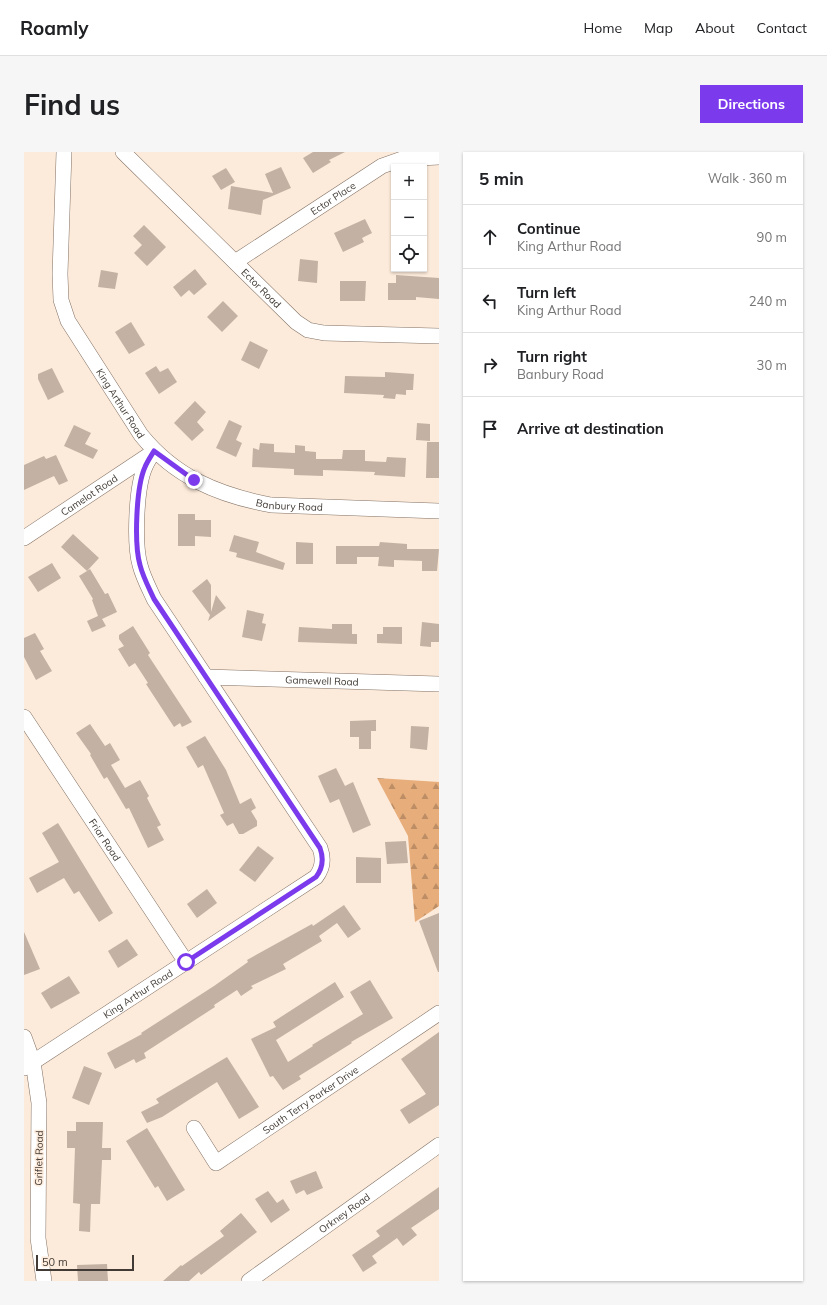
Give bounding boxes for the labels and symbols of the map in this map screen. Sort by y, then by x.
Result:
street label: Ector Place [308,179,358,218]
street label: Ector Road [239,266,284,310]
street label: King Arthur Road [94,366,148,441]
street label: Camelot Road [58,471,120,518]
route end [185,471,203,489]
street label: Banbury Road [255,496,323,513]
street label: Gamewell Road [285,673,359,688]
street label: Friar Road [86,816,124,863]
route start [177,953,195,971]
street label: King Arthur Road [101,966,175,1021]
street label: South Terry Parker Drive [260,1063,361,1136]
street label: Griflet Road [32,1130,46,1186]
street label: Orkney Road [316,1190,372,1236]
scale bar [36,1253,134,1272]

